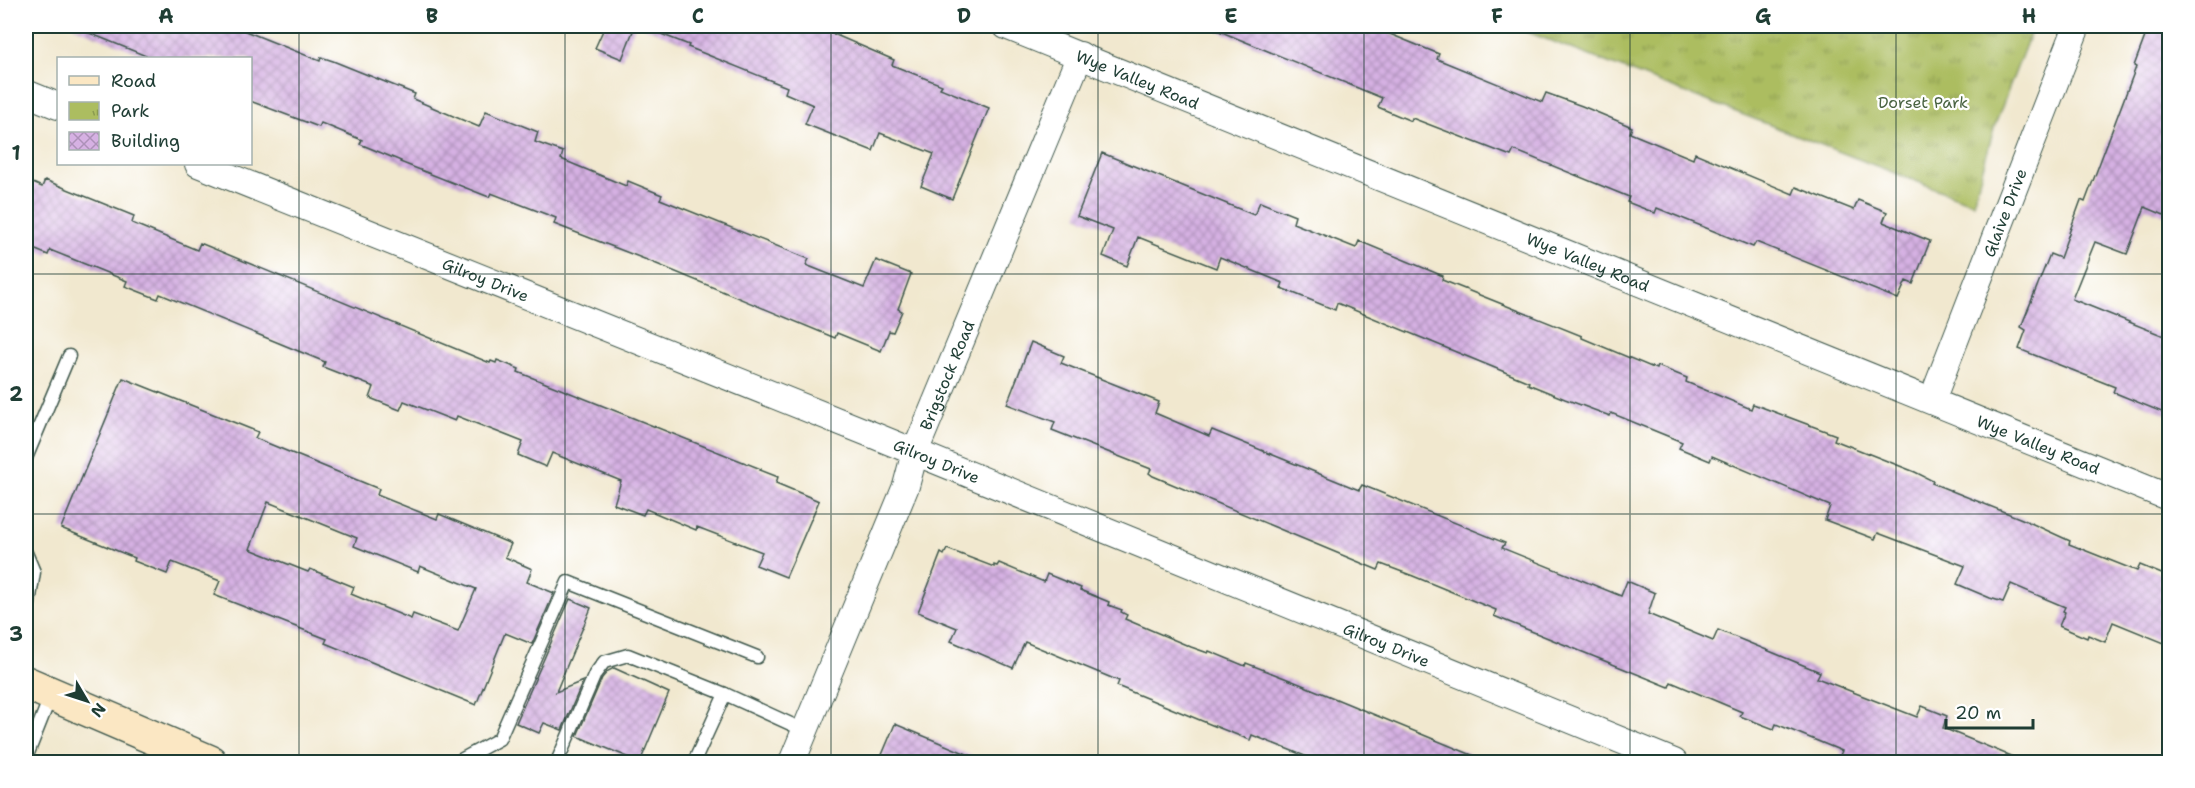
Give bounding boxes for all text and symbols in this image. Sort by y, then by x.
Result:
text: A [158,3,174,29]
text: B [426,3,438,29]
text: C [692,3,704,29]
text: D [957,3,971,29]
text: E [1224,3,1238,29]
text: F [1491,3,1503,29]
text: G [1755,3,1771,29]
text: H [2022,3,2036,29]
street label: Wye Valley Road [1073,45,1202,114]
legend [57,57,252,165]
text: Road [111,69,156,93]
park label: Dorset Park [1878,92,1968,113]
text: Park [111,99,150,123]
text: Building [111,129,180,153]
text: 1 [11,140,21,166]
street label: Glaive Drive [1978,165,2031,260]
street label: Wye Valley Road [1523,228,1653,296]
street label: Gilroy Drive [439,253,532,306]
street label: Brigstock Road [915,317,979,433]
text: 2 [9,381,23,407]
street label: Wye Valley Road [1974,410,2103,479]
street label: Gilroy Drive [890,434,983,488]
street label: Gilroy Drive [1340,618,1433,672]
text: 3 [9,621,23,647]
north arrow [57,671,117,731]
scale bar [1946,692,2033,730]
text: N [86,699,110,722]
text: 20 m [1955,701,2001,725]

